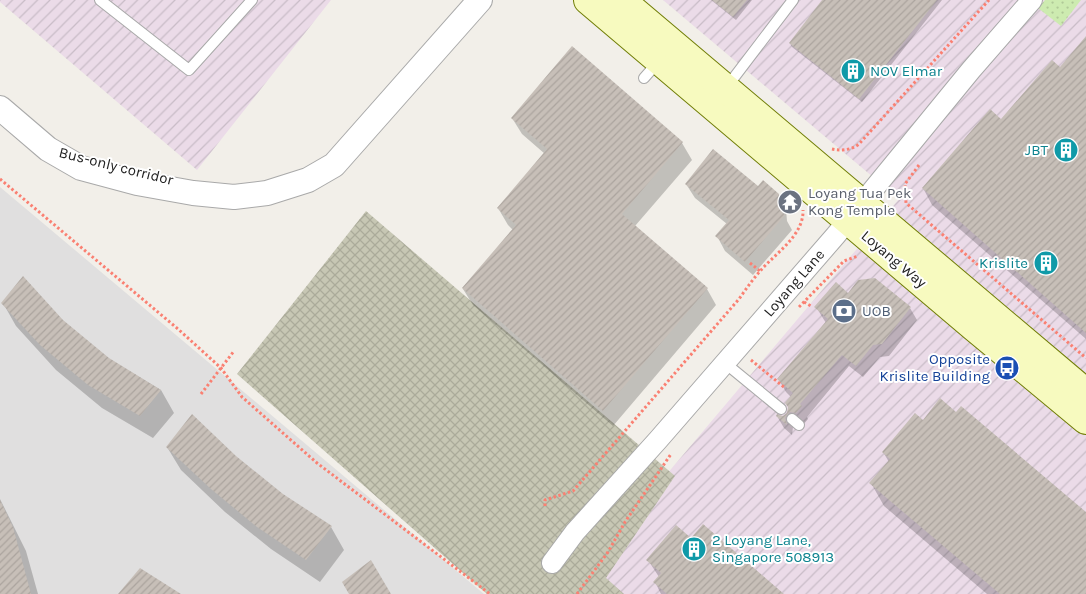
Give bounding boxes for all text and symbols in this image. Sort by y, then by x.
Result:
building icon: NOV Elmar [840,58,866,84]
place label: NOV Elmar [870,62,943,80]
building icon: JBT [1053,137,1079,163]
place label: JBT [1025,141,1048,159]
street label: Bus-only corridor [57,143,176,189]
place label: Loyang Tua Pek Kong Temple [808,184,911,219]
temple icon: Loyang Tua Pek Kong Temple [777,189,803,215]
street label: Loyang Way [858,226,930,292]
street label: Loyang Lane [760,246,828,320]
building icon: Krislite [1033,250,1059,276]
place label: Krislite [979,254,1028,272]
bank icon: UOB [831,298,857,324]
place label: UOB [862,302,891,320]
place label: Opposite Krislite Building [880,350,991,385]
bus stop icon: Opposite Krislite Building [994,355,1020,381]
place label: 2 Loyang Lane, Singapore 508913 [712,531,834,566]
building icon: 2 Loyang Lane, Singapore 508913 [681,536,707,562]

